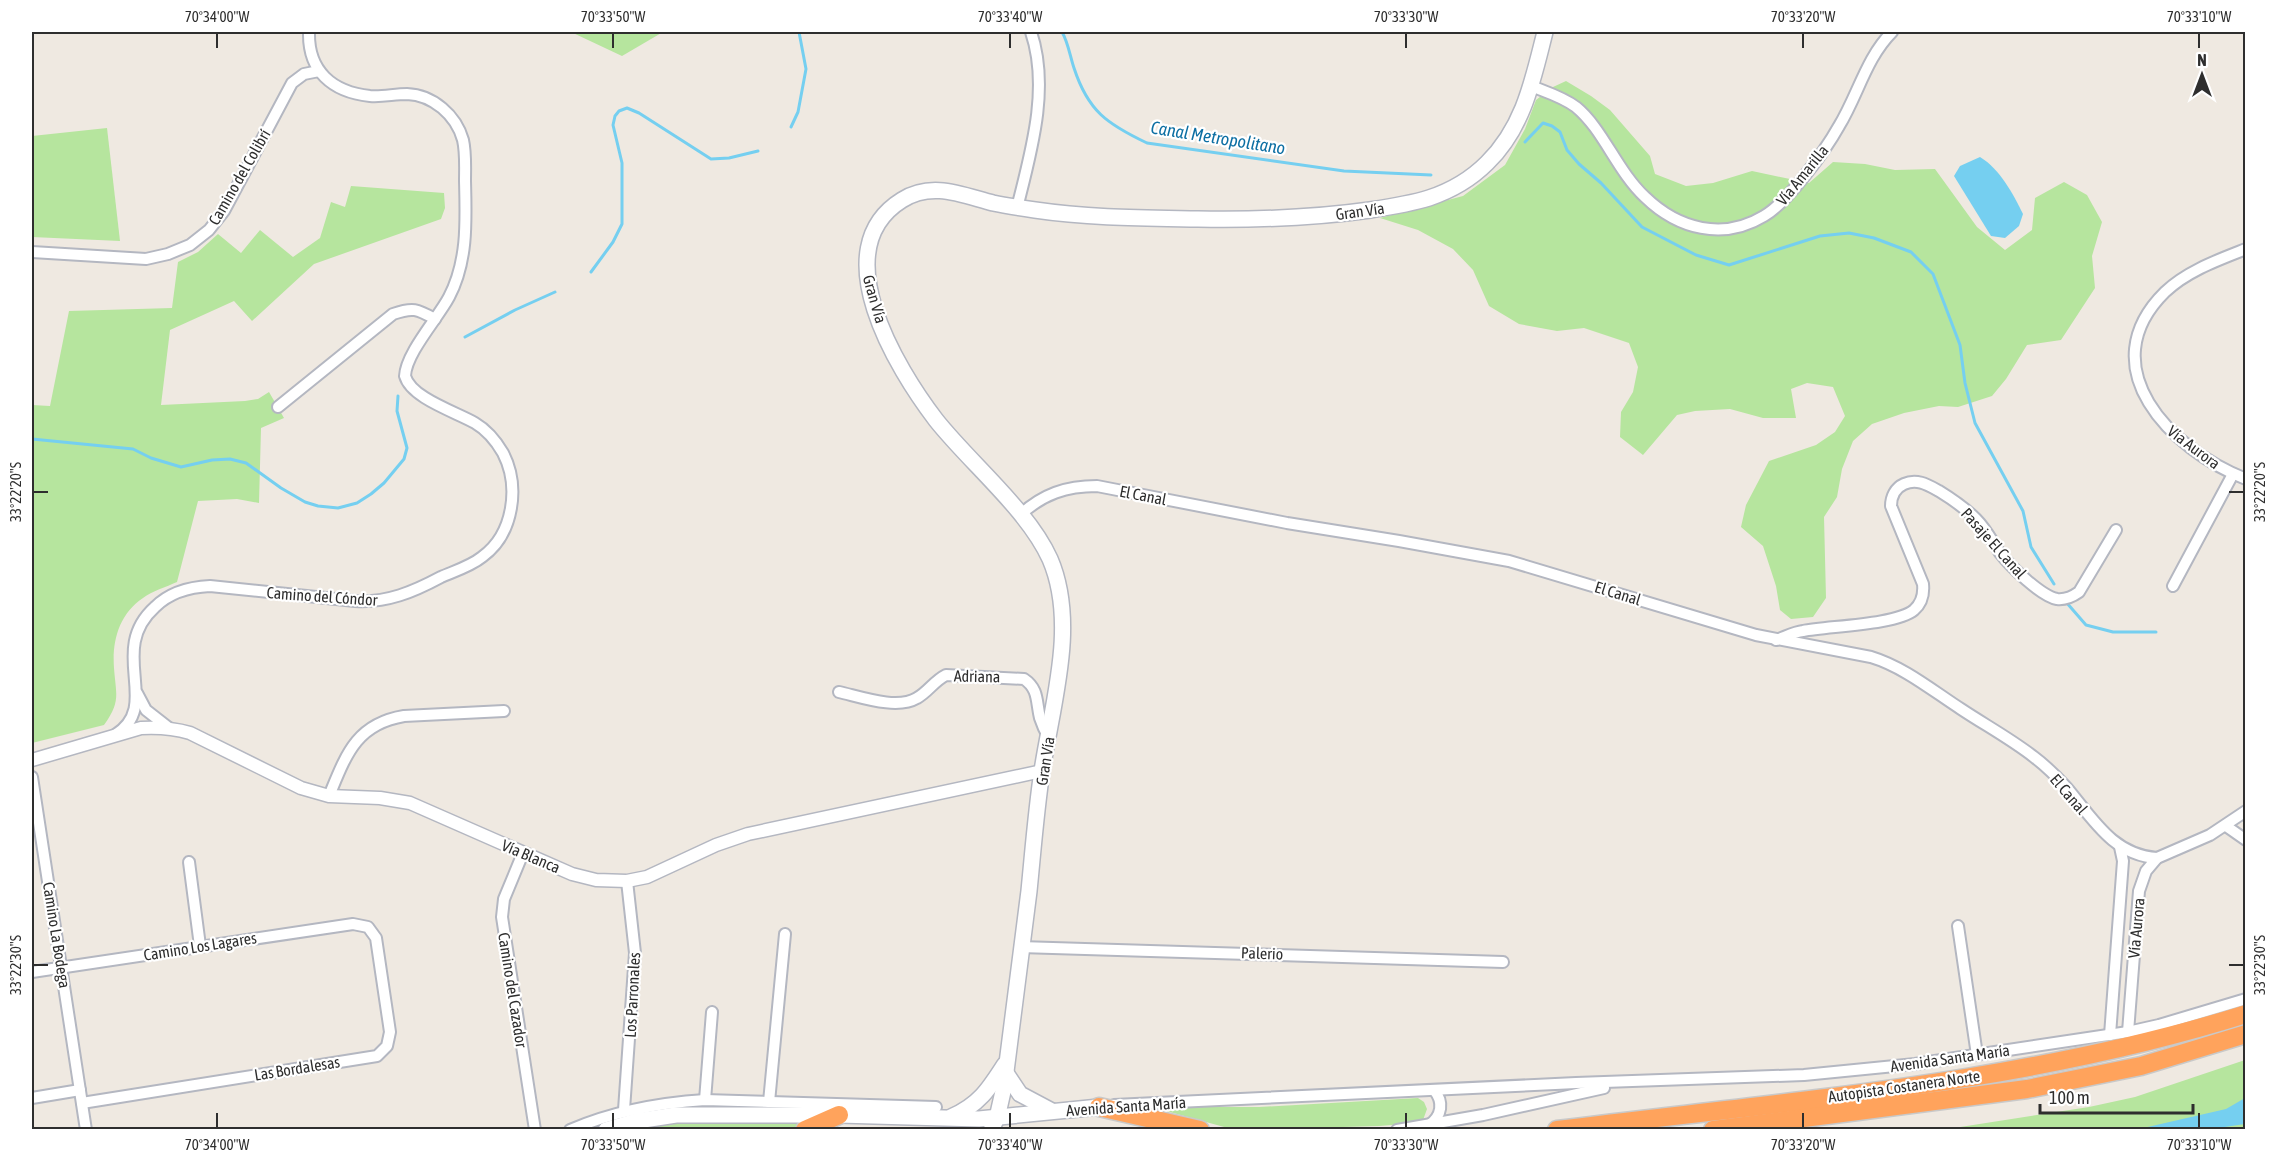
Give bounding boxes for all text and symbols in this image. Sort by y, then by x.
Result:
text: 70°34'00"W [185,8,249,25]
text: 70°33'50"W [581,8,645,25]
text: 70°33'40"W [978,8,1042,25]
text: 70°33'30"W [1374,8,1438,25]
text: 70°33'20"W [1771,8,1835,25]
text: 70°33'10"W [2167,8,2231,25]
north arrow [2172,45,2232,105]
text: N [2197,51,2207,69]
water label: Canal Metropolitano [1149,117,1287,159]
street label: Camino del Colibrí [204,126,274,228]
street label: Vía Amarilla [1772,141,1832,209]
street label: Gran Vía [1334,199,1386,223]
street label: Gran Vía [860,273,890,325]
street label: Vía Aurora [2164,422,2224,472]
text: 33°22'20"S [7,462,24,522]
text: 33°22'20"S [2251,462,2268,522]
street label: El Canal [1118,482,1169,508]
street label: Pasaje El Canal [1957,504,2031,583]
street label: El Canal [1593,577,1644,609]
street label: Camino del Cóndor [266,583,378,609]
street label: Adriana [954,667,1000,685]
street label: Gran Vía [1032,735,1058,787]
street label: El Canal [2047,770,2092,818]
street label: Vía Blanca [499,836,563,876]
street label: Camino La Bodega [39,881,74,989]
street label: Vía Aurora [2124,897,2148,959]
street label: Camino Los Lagares [142,928,258,965]
street label: Camino del Cazador [495,931,531,1049]
text: 33°22'30"S [7,935,24,995]
text: 33°22'30"S [2251,935,2268,995]
street label: Palerio [1241,943,1283,963]
street label: Los Parronales [621,951,643,1038]
street label: Avenida Santa María [1889,1041,2011,1075]
street label: Las Bordalesas [253,1052,341,1084]
street label: Autopista Costanera Norte [1827,1066,1981,1107]
scale bar [2040,1077,2193,1115]
text: 100 m [2049,1087,2090,1108]
street label: Avenida Santa María [1065,1093,1187,1119]
text: 70°34'00"W [185,1136,249,1153]
text: 70°33'50"W [581,1136,645,1153]
text: 70°33'40"W [978,1136,1042,1153]
text: 70°33'30"W [1374,1136,1438,1153]
text: 70°33'20"W [1771,1136,1835,1153]
text: 70°33'10"W [2167,1136,2231,1153]

